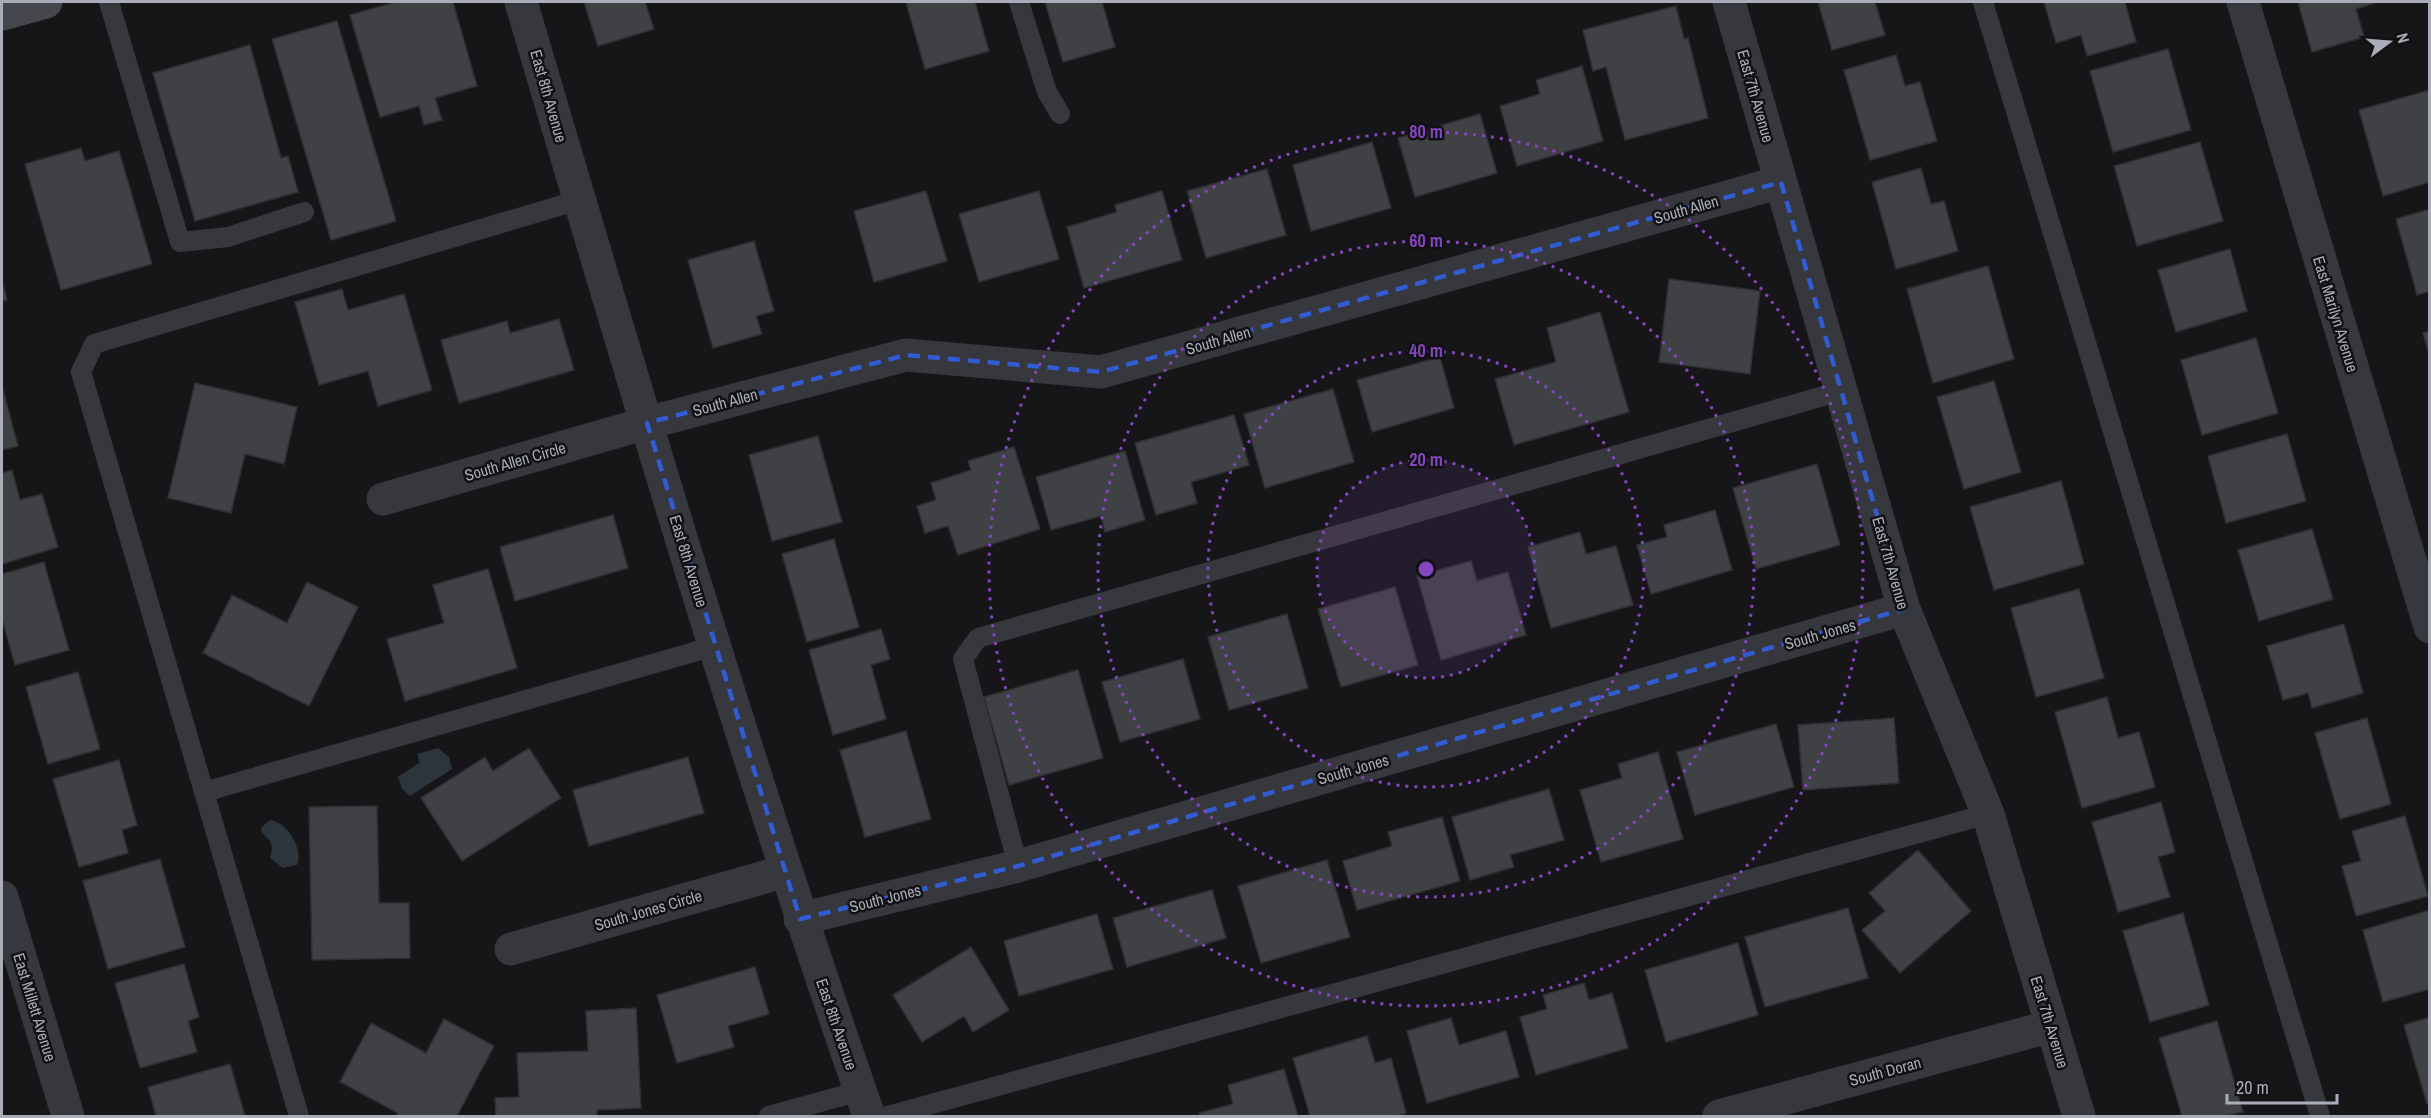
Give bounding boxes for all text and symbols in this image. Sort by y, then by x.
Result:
north arrow [2359,12,2419,72]
text: N [2392,30,2415,45]
street label: East 8th Avenue [525,47,573,145]
street label: East 7th Avenue [1732,47,1780,145]
text: 80 m [1409,119,1443,144]
street label: South Allen [1651,189,1721,229]
text: 60 m [1409,228,1443,253]
street label: East Marilyn Avenue [2308,253,2364,375]
street label: South Allen [1183,320,1253,360]
text: 40 m [1409,338,1443,363]
street label: South Allen [690,383,760,421]
street label: South Allen Circle [462,436,568,486]
text: 20 m [1409,447,1443,472]
street label: East 8th Avenue [665,512,713,610]
street label: East 7th Avenue [1867,514,1915,612]
centre of rings [1416,559,1436,579]
street label: South Jones [1782,613,1858,655]
street label: South Jones [1315,748,1391,790]
street label: South Jones [847,879,923,917]
street label: South Jones Circle [592,884,704,936]
street label: East Millett Avenue [8,950,62,1064]
street label: East 7th Avenue [2026,973,2074,1071]
street label: East 8th Avenue [811,975,863,1073]
street label: South Doran [1847,1051,1923,1091]
scale bar [2227,1067,2336,1105]
text: 20 m [2236,1075,2269,1100]

